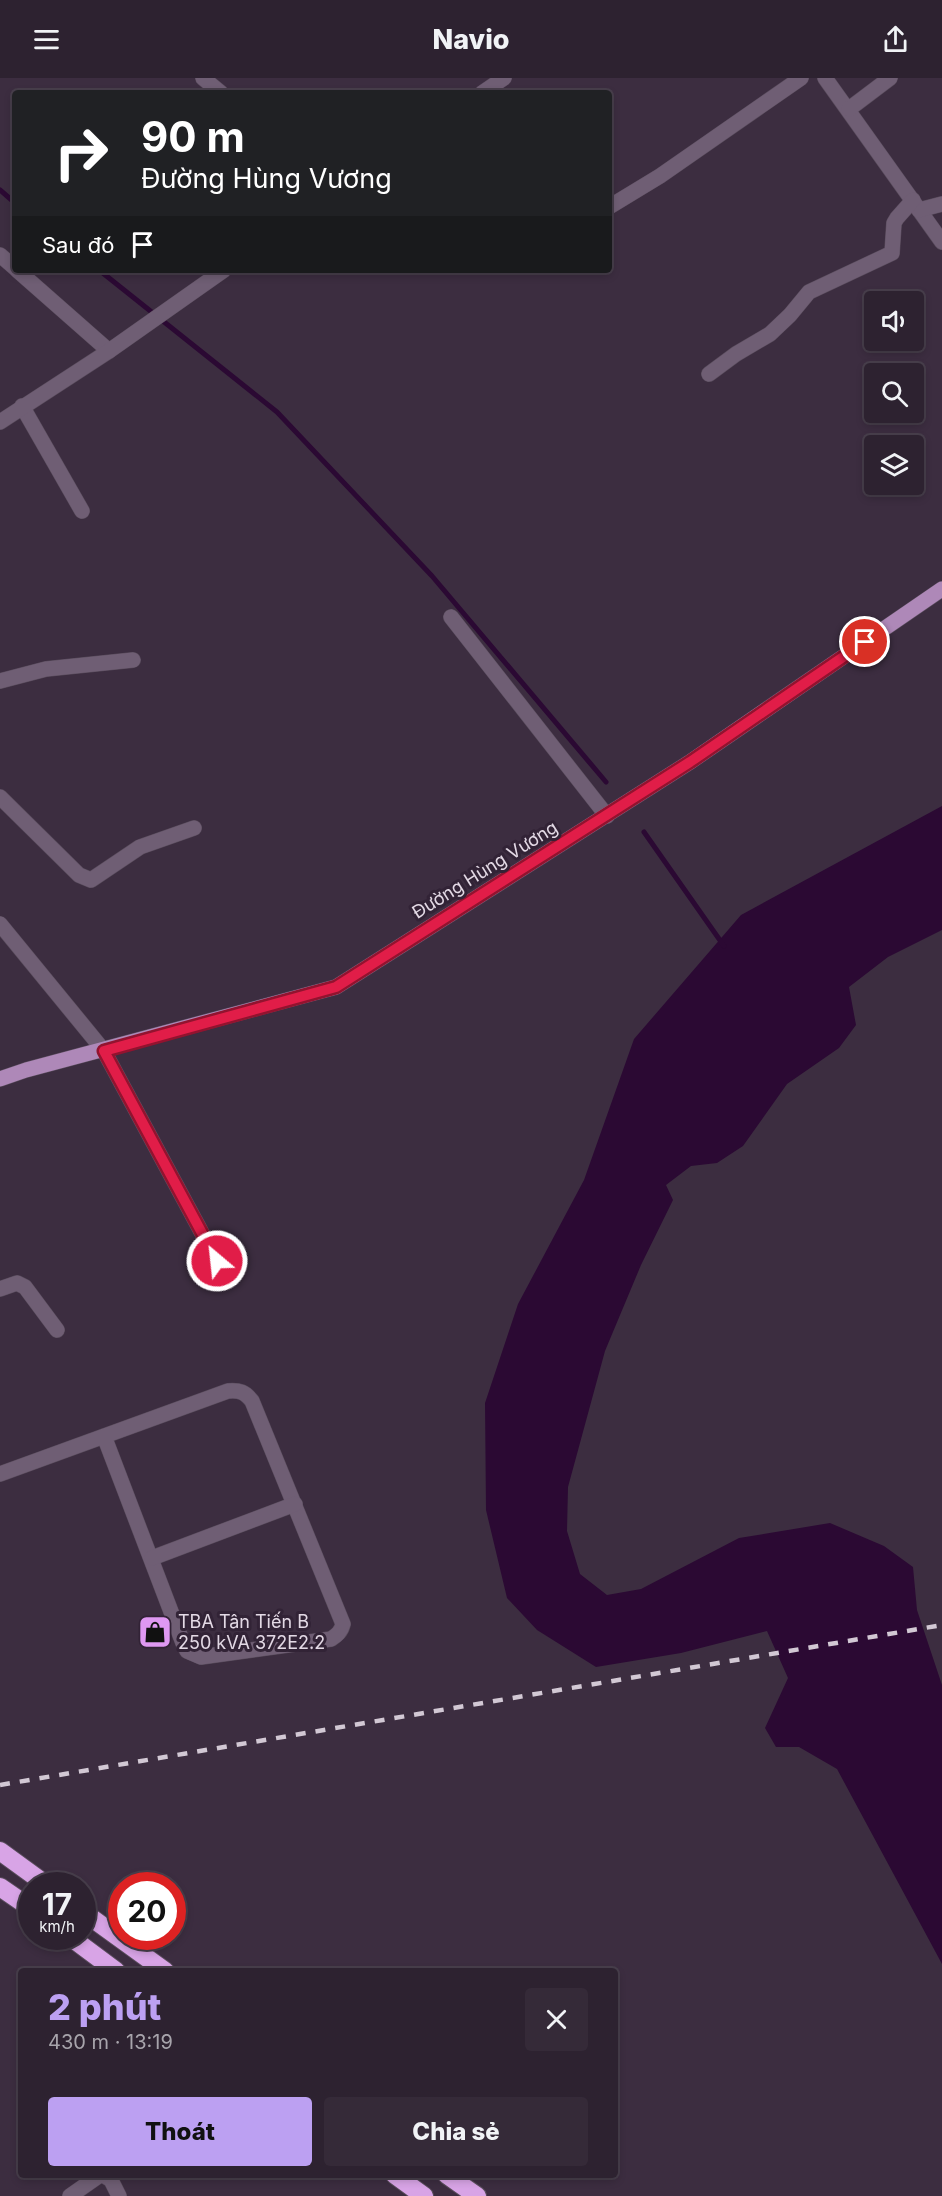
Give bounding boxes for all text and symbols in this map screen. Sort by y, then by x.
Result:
icon: menu [30,23,63,56]
text: Navio [432,23,510,56]
icon: share [879,23,912,56]
text: 90 m [141,111,245,162]
icon: right [42,114,120,192]
text: Đường Hùng Vương [141,162,392,195]
icon: arrive [126,228,159,261]
text: Sau đó [42,232,114,258]
map controls [864,291,924,495]
button: sound [864,291,924,351]
button: search [864,363,924,423]
button: layers [864,435,924,495]
pin [839,616,890,667]
icon: arrive [848,625,881,658]
street label: Đường Hùng Vương [408,816,561,923]
position arrow [185,1229,249,1293]
place label: TBA Tân Tiến B 250 kVA 372E2.2 [178,1611,325,1653]
shop icon: TBA Tân Tiến B 250 kVA 372E2.2 [137,1614,173,1650]
speed limit sign: 20 [108,1872,186,1950]
text: 17 [42,1886,72,1922]
text: km/h [39,1917,75,1936]
text: 2 phút [48,1985,161,2029]
button: close [525,1988,588,2051]
text: 430 m · 13:19 [48,2030,173,2054]
button: Thoát [48,2097,312,2166]
button: Chia sẻ [324,2097,588,2166]

